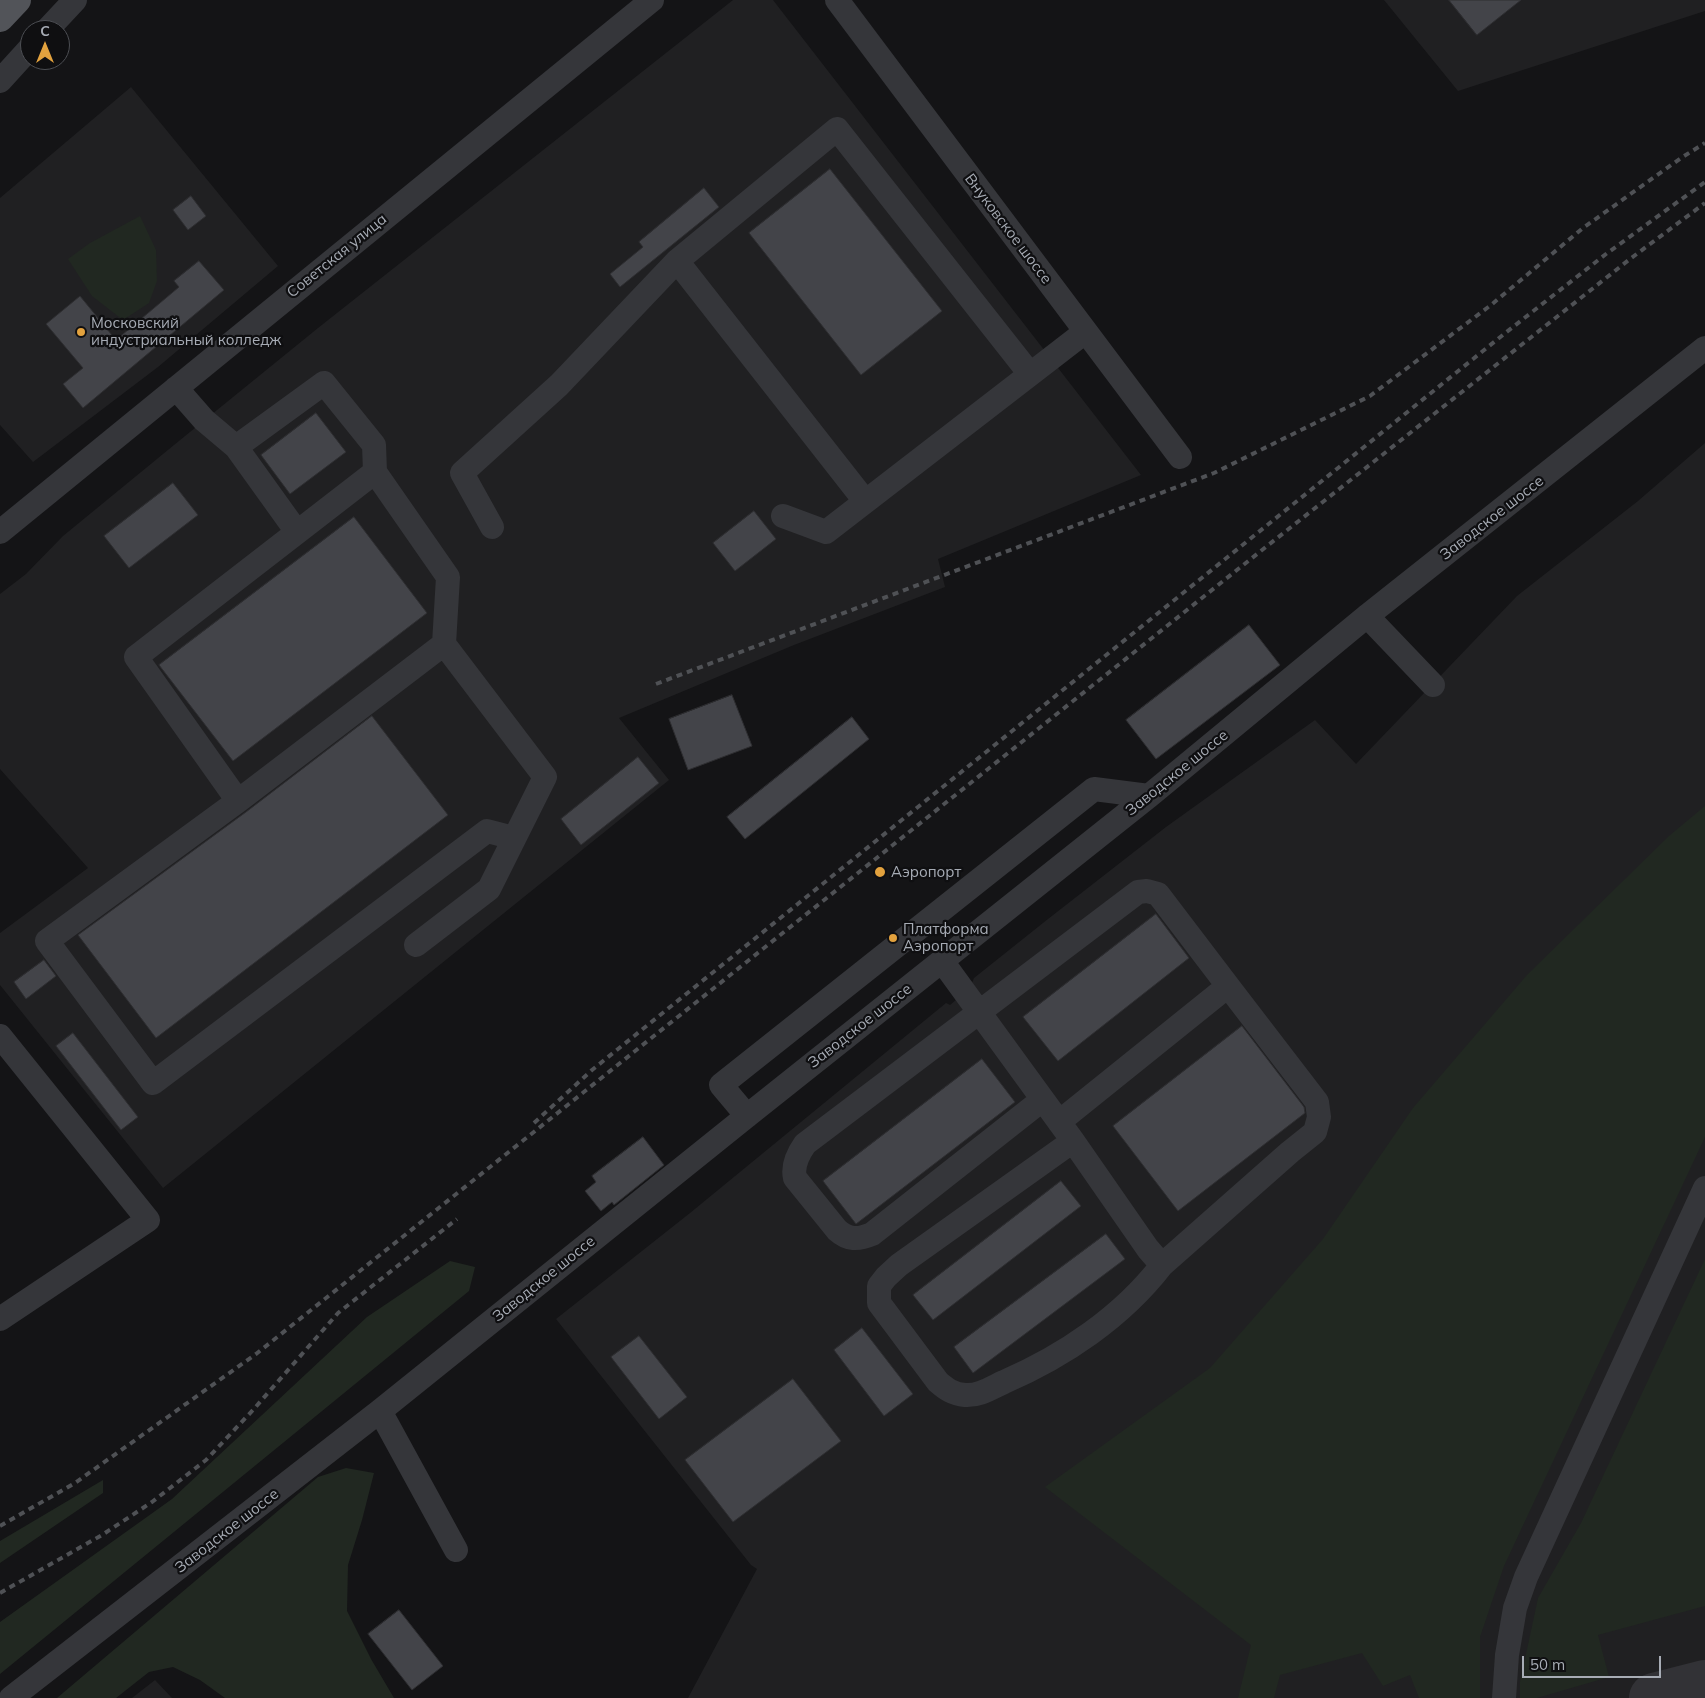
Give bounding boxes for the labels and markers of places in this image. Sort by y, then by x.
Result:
place label: Московский индустриальный колледж [91,314,281,349]
marker: Московский индустриальный колледж [75,326,87,338]
place label: Аэропорт [891,863,961,881]
marker: Аэропорт [873,865,887,879]
place label: Платформа Аэропорт [903,920,989,955]
marker: Платформа Аэропорт [887,932,899,944]

